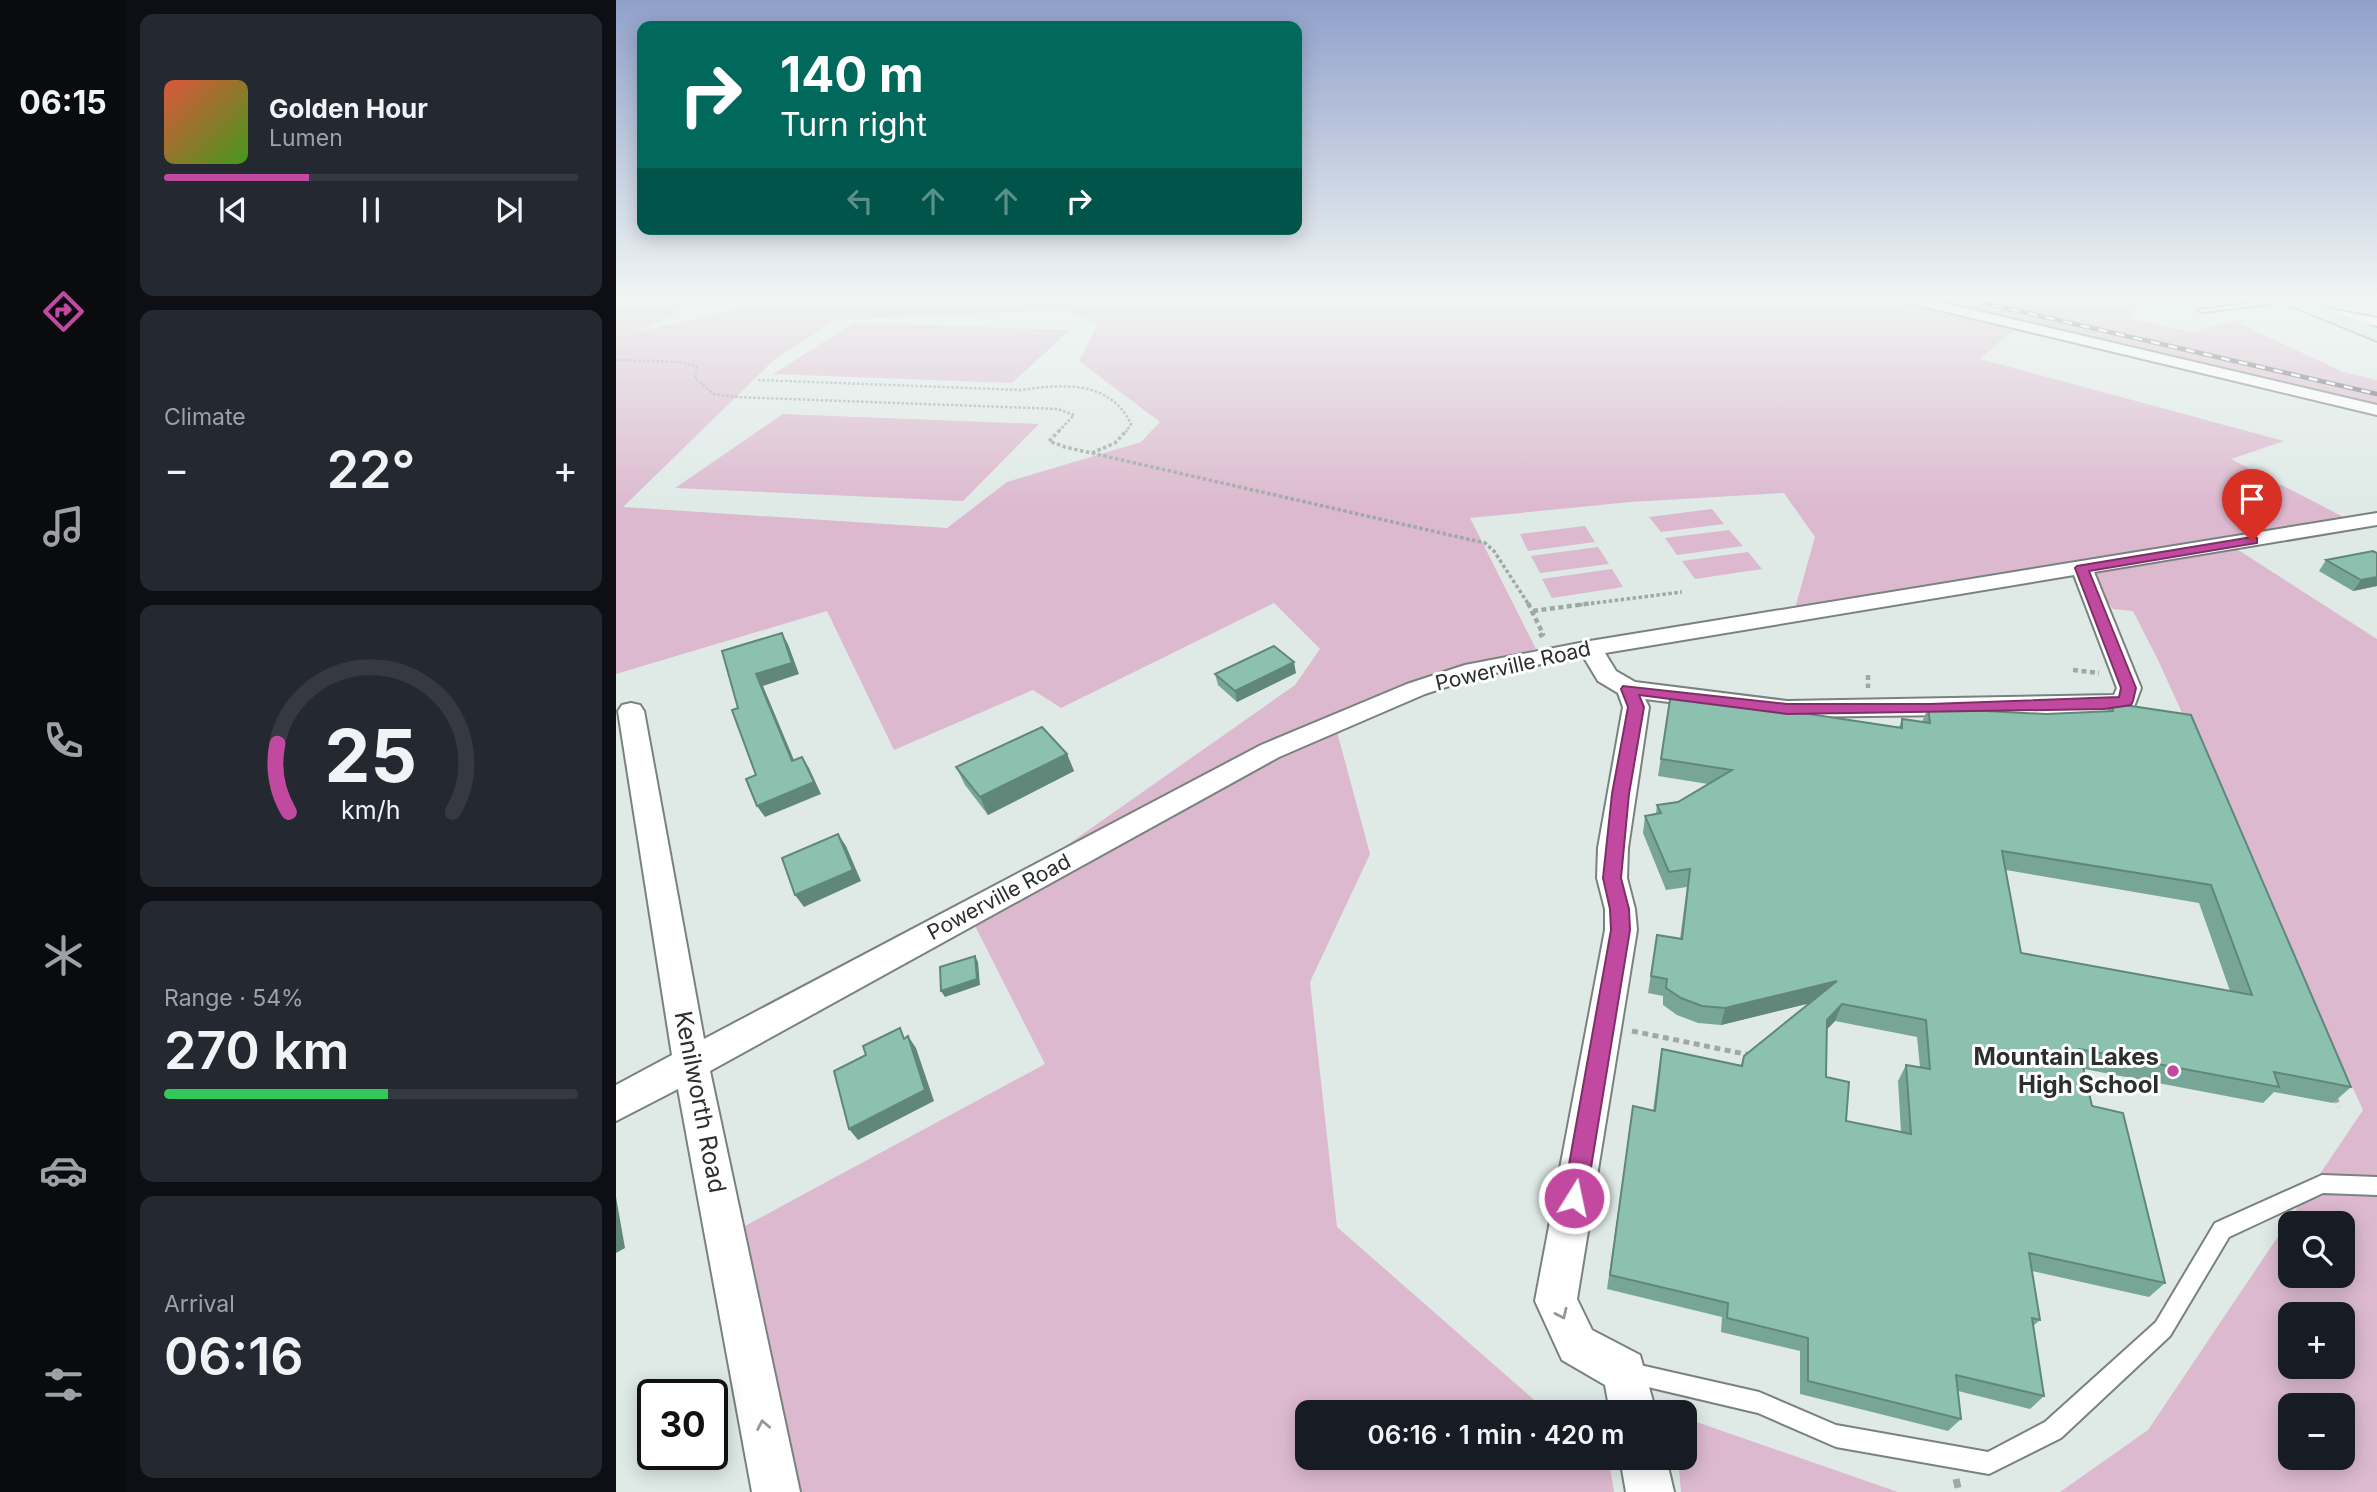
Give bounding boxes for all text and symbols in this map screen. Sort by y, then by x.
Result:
text: 140 m [780,45,924,104]
icon: right [665,49,756,140]
text: 06:15 [19,83,107,122]
text: Golden Hour [269,93,428,124]
text: Turn right [780,105,927,144]
text: Lumen [269,124,343,152]
icon: left [841,182,879,220]
icon: ahead [914,182,952,220]
icon: ahead [987,182,1025,220]
icon: right [1060,182,1098,220]
icon: previous [214,191,252,229]
icon: pause [352,191,390,229]
icon: next [490,191,528,229]
icon: directions [39,287,88,336]
text: Climate [164,403,246,431]
text: 22° [327,438,415,501]
text: − [164,446,189,492]
text: + [553,446,578,492]
pin [2222,469,2282,541]
icon: arrive [2233,480,2271,518]
icon: music [39,502,88,551]
street label: Powerville Road [1433,635,1593,696]
text: 25 [325,711,417,800]
icon: phone [39,716,88,765]
text: km/h [341,795,401,825]
street label: Powerville Road [923,848,1075,945]
icon: climate [39,931,88,980]
text: Range · 54% [164,984,304,1012]
street label: Kenilworth Road [669,1008,732,1195]
text: 270 km [164,1019,349,1082]
place label: Mountain Lakes High School [1973,1042,2159,1099]
marker: Mountain Lakes High School [2165,1063,2181,1079]
icon: car [39,1146,88,1195]
position arrow [1537,1161,1611,1235]
map controls [2278,1211,2355,1470]
button: search [2278,1211,2355,1288]
text: Arrival [164,1290,235,1318]
button: + [2278,1302,2355,1379]
one-way arrow [1554,1307,1568,1319]
text: 06:16 [164,1325,303,1388]
icon: filters [39,1360,88,1409]
speed limit sign: 30 [637,1379,728,1470]
button: − [2278,1393,2355,1470]
one-way arrow [756,1419,771,1431]
text: 06:16 · 1 min · 420 m [1368,1419,1624,1450]

